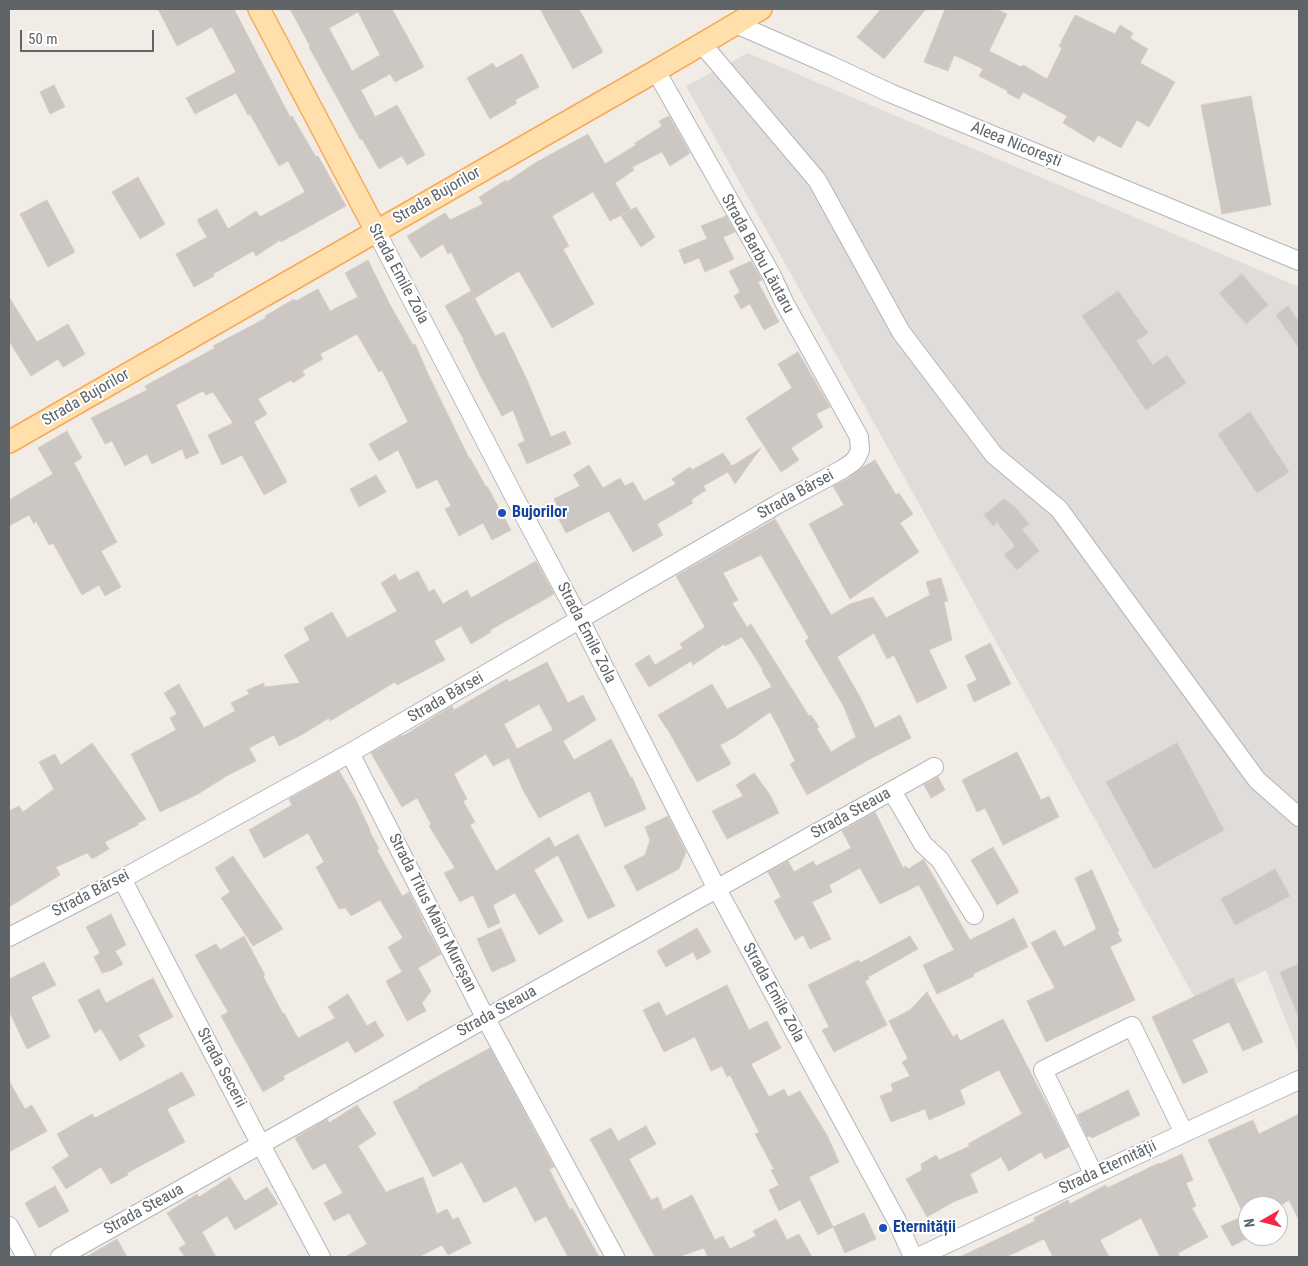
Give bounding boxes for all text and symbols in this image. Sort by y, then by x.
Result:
scale bar [22,20,156,52]
text: 50 m [28,30,58,48]
street label: Aleea Nicorești [968,118,1064,172]
street label: Strada Bujorilor [390,163,484,229]
street label: Strada Barbu Lăutaru [716,191,798,317]
street label: Strada Emile Zola [364,221,432,327]
street label: Strada Bujorilor [39,365,133,431]
street label: Strada Bârsei [754,466,838,524]
place label: Bujorilor [512,503,567,523]
marker: Bujorilor [496,507,508,519]
street label: Strada Emile Zola [552,579,620,687]
street label: Strada Bârsei [405,669,487,727]
street label: Strada Steaua [808,784,894,844]
street label: Strada Titus Maior Mureșan [384,831,480,995]
street label: Strada Bârsei [49,866,133,922]
street label: Strada Emile Zola [738,940,808,1046]
street label: Strada Steaua [454,982,540,1042]
street label: Strada Secerii [192,1025,250,1111]
street label: Strada Eternității [1056,1137,1160,1199]
street label: Strada Steaua [101,1180,187,1240]
north arrow [1238,1196,1288,1246]
place label: Eternității [893,1218,956,1238]
text: N [1241,1218,1258,1228]
marker: Eternității [877,1222,889,1234]

